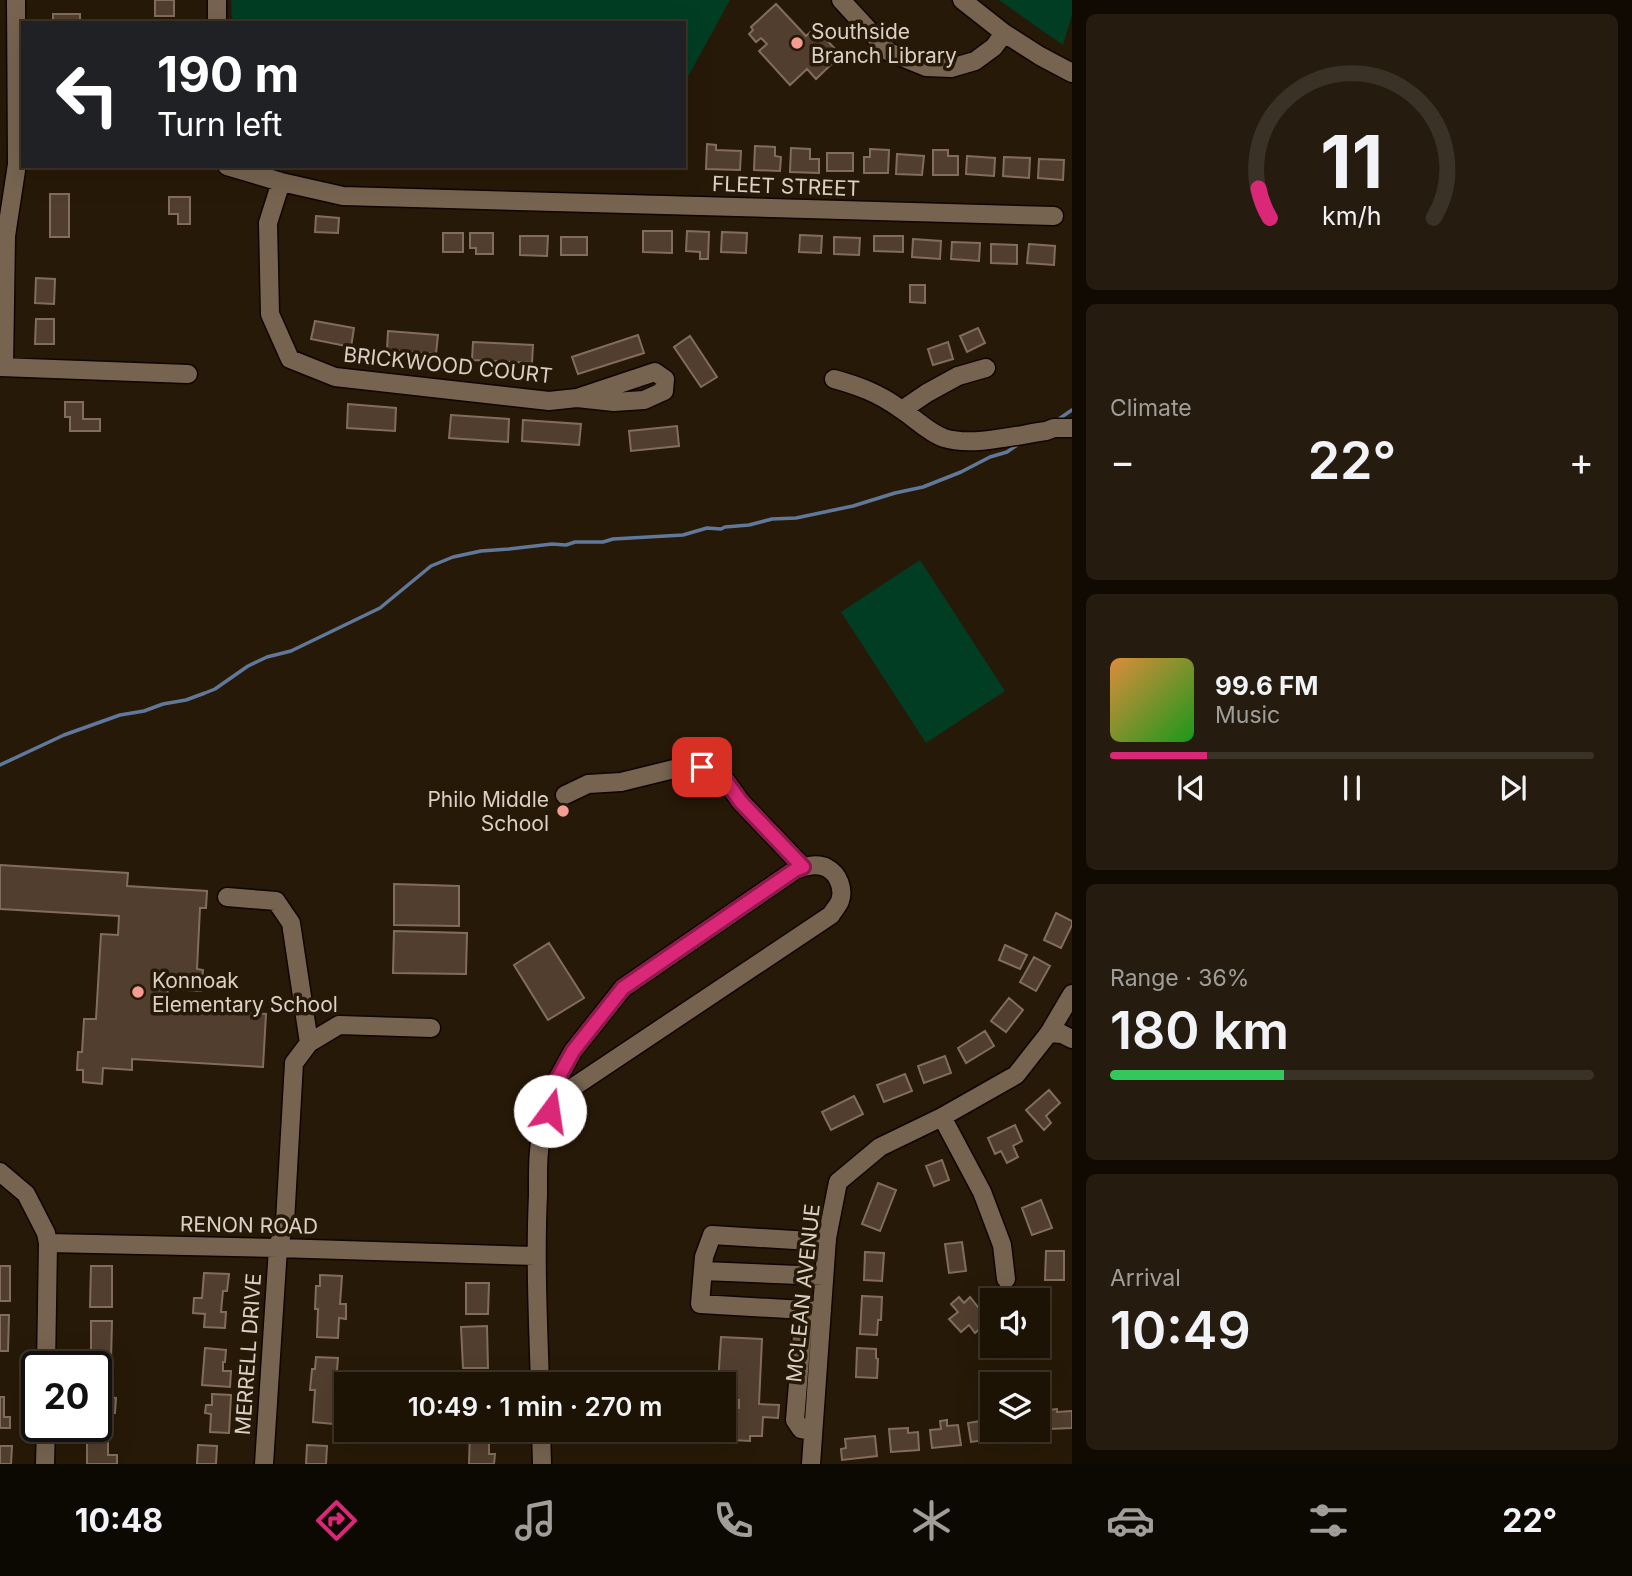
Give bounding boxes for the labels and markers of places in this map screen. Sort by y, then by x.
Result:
place label: Southside Branch Library [811,19,957,68]
marker: Southside Branch Library [789,35,805,51]
pin [672,737,732,797]
place label: Philo Middle School [427,787,549,836]
marker: Philo Middle School [555,803,571,819]
place label: Konnoak Elementary School [152,968,338,1017]
marker: Konnoak Elementary School [130,984,146,1000]

